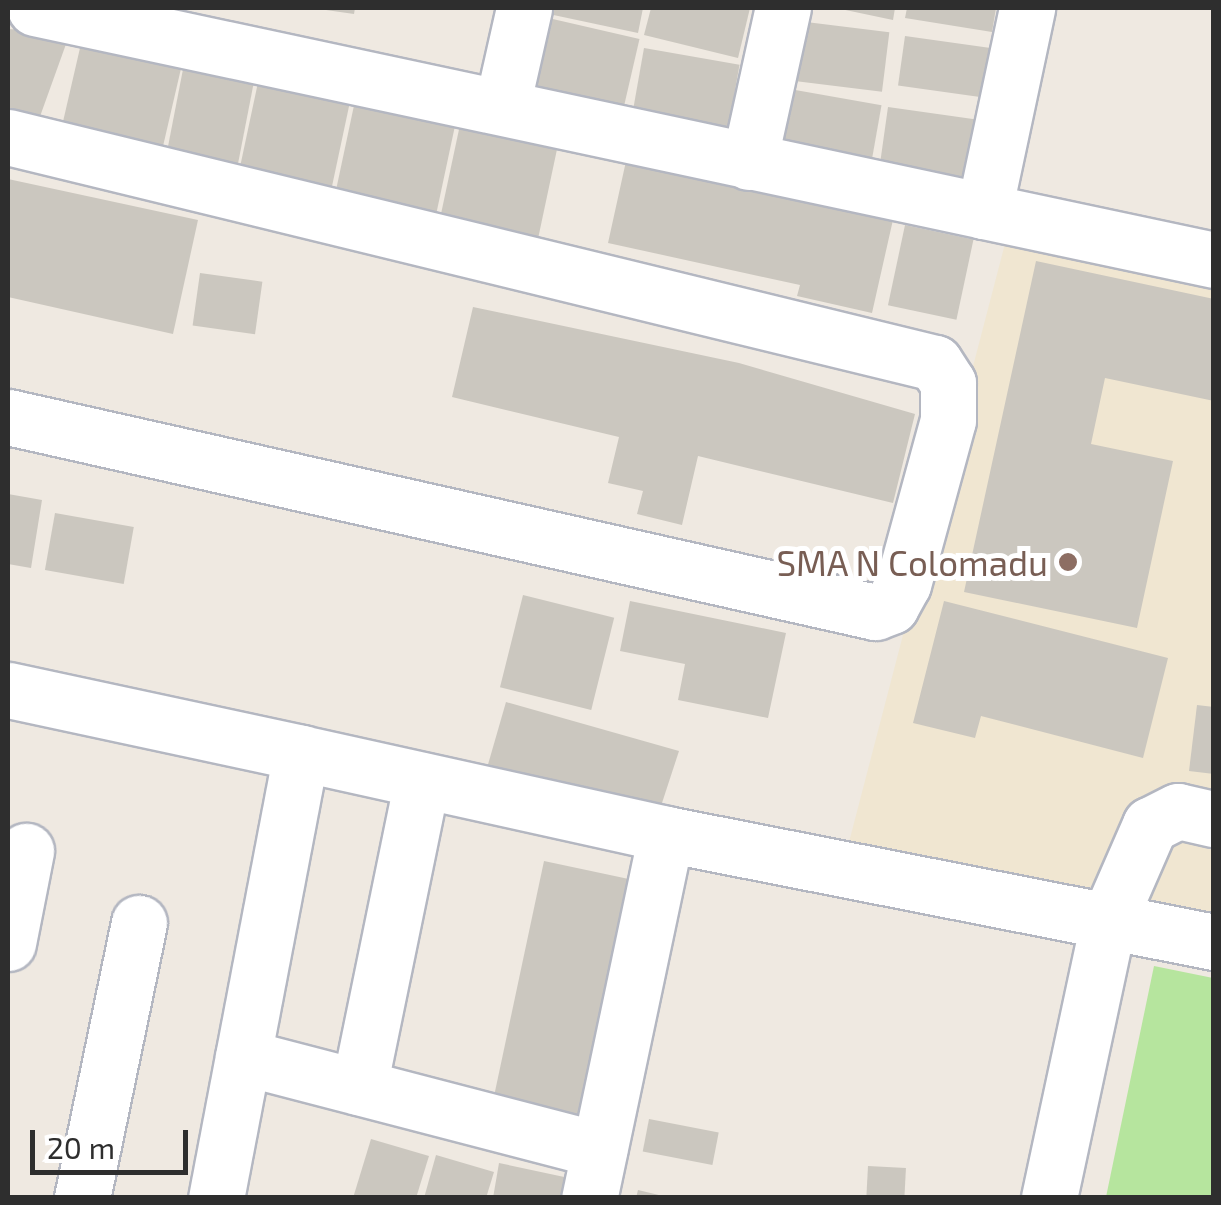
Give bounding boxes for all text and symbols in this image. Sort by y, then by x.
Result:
place label: SMA N Colomadu [776,541,1048,583]
marker: SMA N Colomadu [1057,551,1079,573]
scale bar [35,1110,192,1172]
text: 20 m [47,1129,115,1165]

